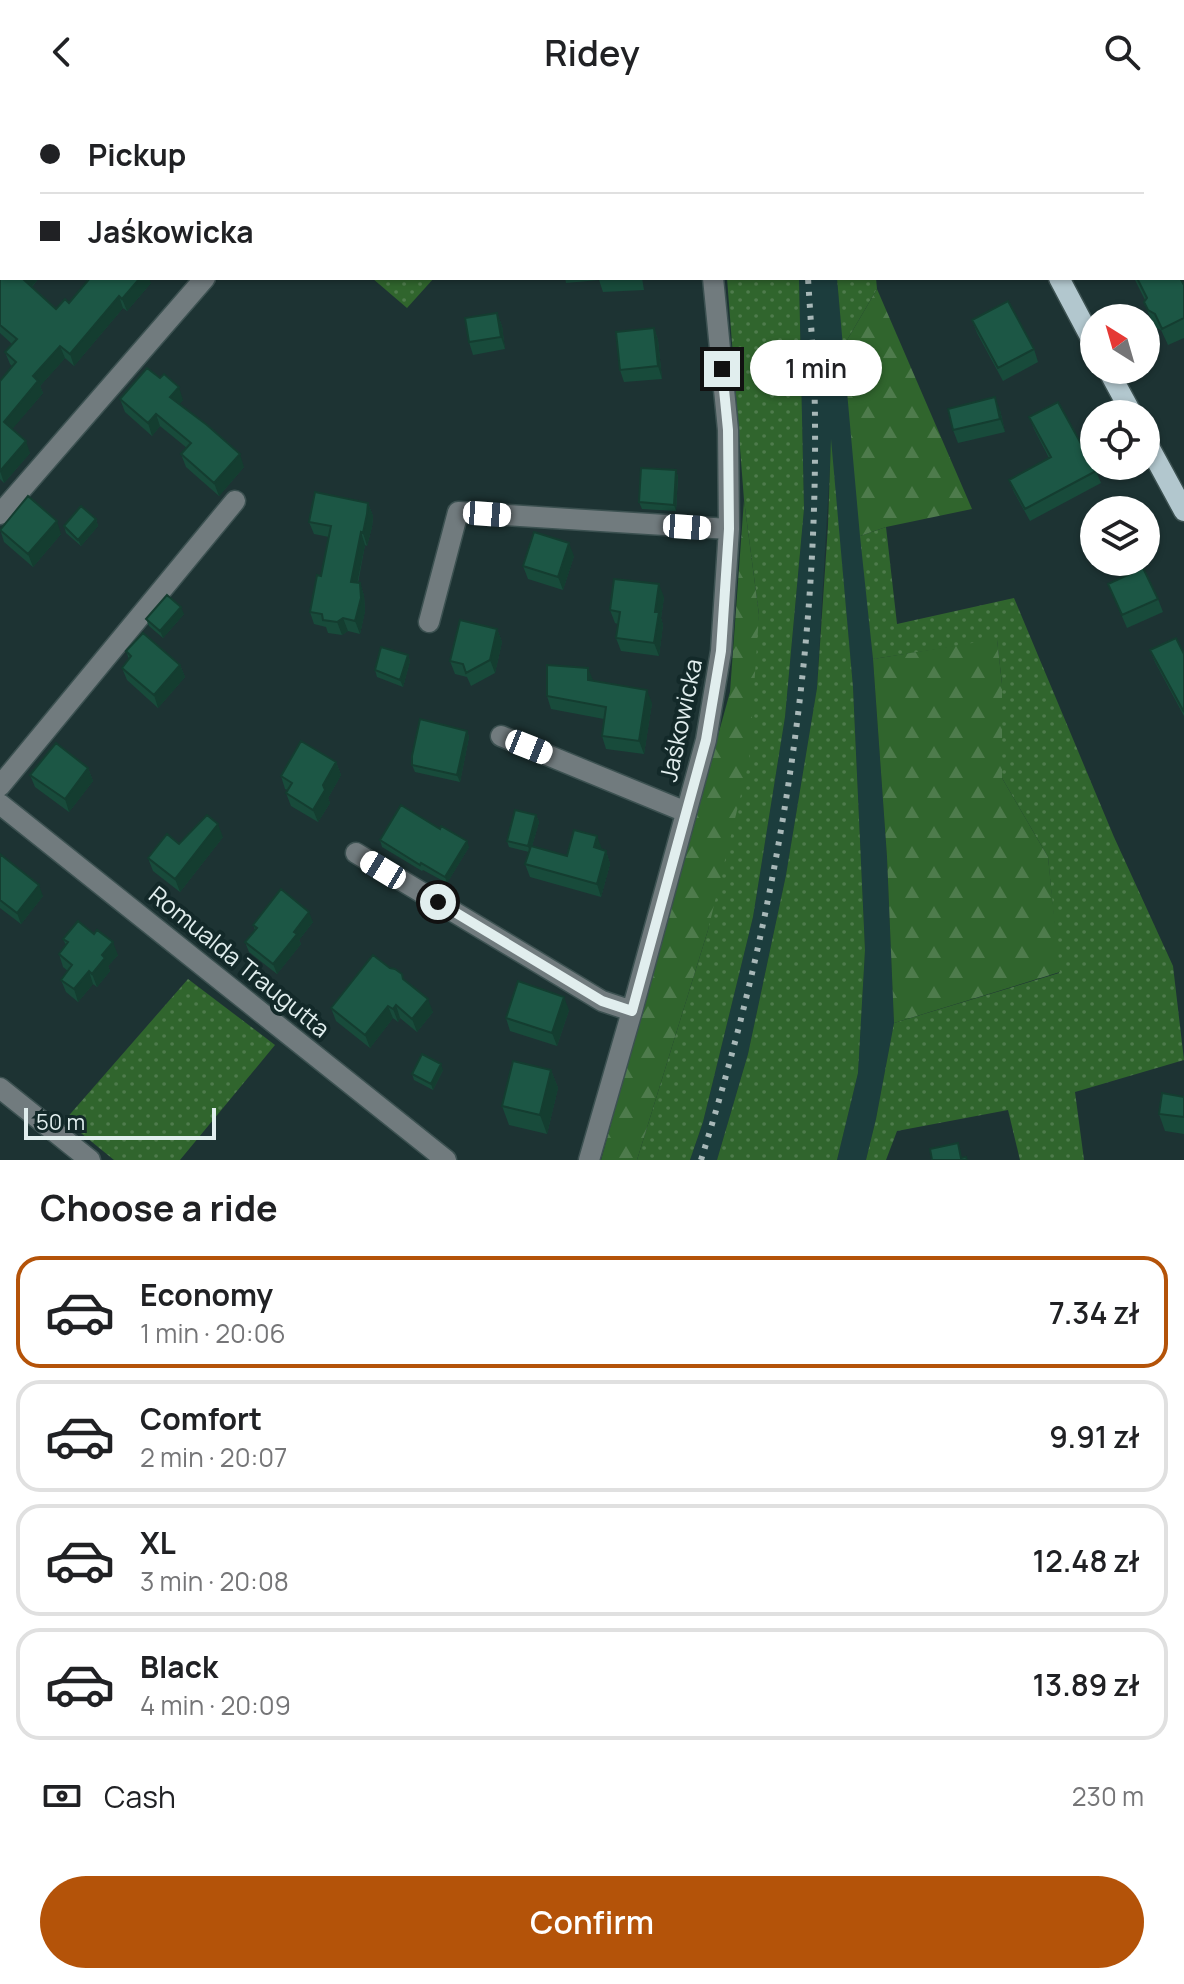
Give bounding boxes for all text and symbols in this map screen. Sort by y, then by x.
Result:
text: Ridey [544,28,640,77]
icon: back [40,30,84,74]
icon: search [1100,30,1144,74]
text: Pickup [88,134,186,175]
text: Jaśkowicka [88,211,254,252]
north arrow [1080,304,1160,384]
map controls [1080,304,1160,576]
callout: 1 min [750,341,882,397]
text: 1 min [785,350,847,386]
route end [704,351,740,387]
button: locate [1080,400,1160,480]
button: layers [1080,496,1160,576]
car [462,500,512,528]
car [662,513,712,541]
street label: Jaśkowicka [651,655,709,785]
car [502,727,556,767]
car [356,847,410,893]
street label: Romualda Traugutta [143,878,337,1044]
route start [420,884,456,920]
scale bar [24,1104,216,1140]
text: 50 m [36,1107,85,1137]
text: Choose a ride [40,1183,278,1232]
text: Economy [140,1274,273,1315]
icon: car [44,1276,116,1348]
text: 7.34 zł [1049,1292,1140,1333]
text: 1 min · 20:06 [140,1315,286,1351]
text: Comfort [140,1398,262,1439]
icon: car [44,1400,116,1472]
text: 9.91 zł [1049,1416,1140,1457]
text: 2 min · 20:07 [140,1439,287,1475]
text: XL [140,1522,176,1563]
icon: car [44,1524,116,1596]
text: 12.48 zł [1033,1540,1140,1581]
text: 3 min · 20:08 [140,1563,289,1599]
text: Black [140,1646,218,1687]
icon: car [44,1648,116,1720]
text: 13.89 zł [1032,1664,1140,1705]
text: 4 min · 20:09 [140,1687,291,1723]
icon: cash [40,1774,84,1818]
text: Cash [104,1776,176,1817]
text: 230 m [1072,1778,1144,1814]
button: Confirm [40,1876,1144,1968]

